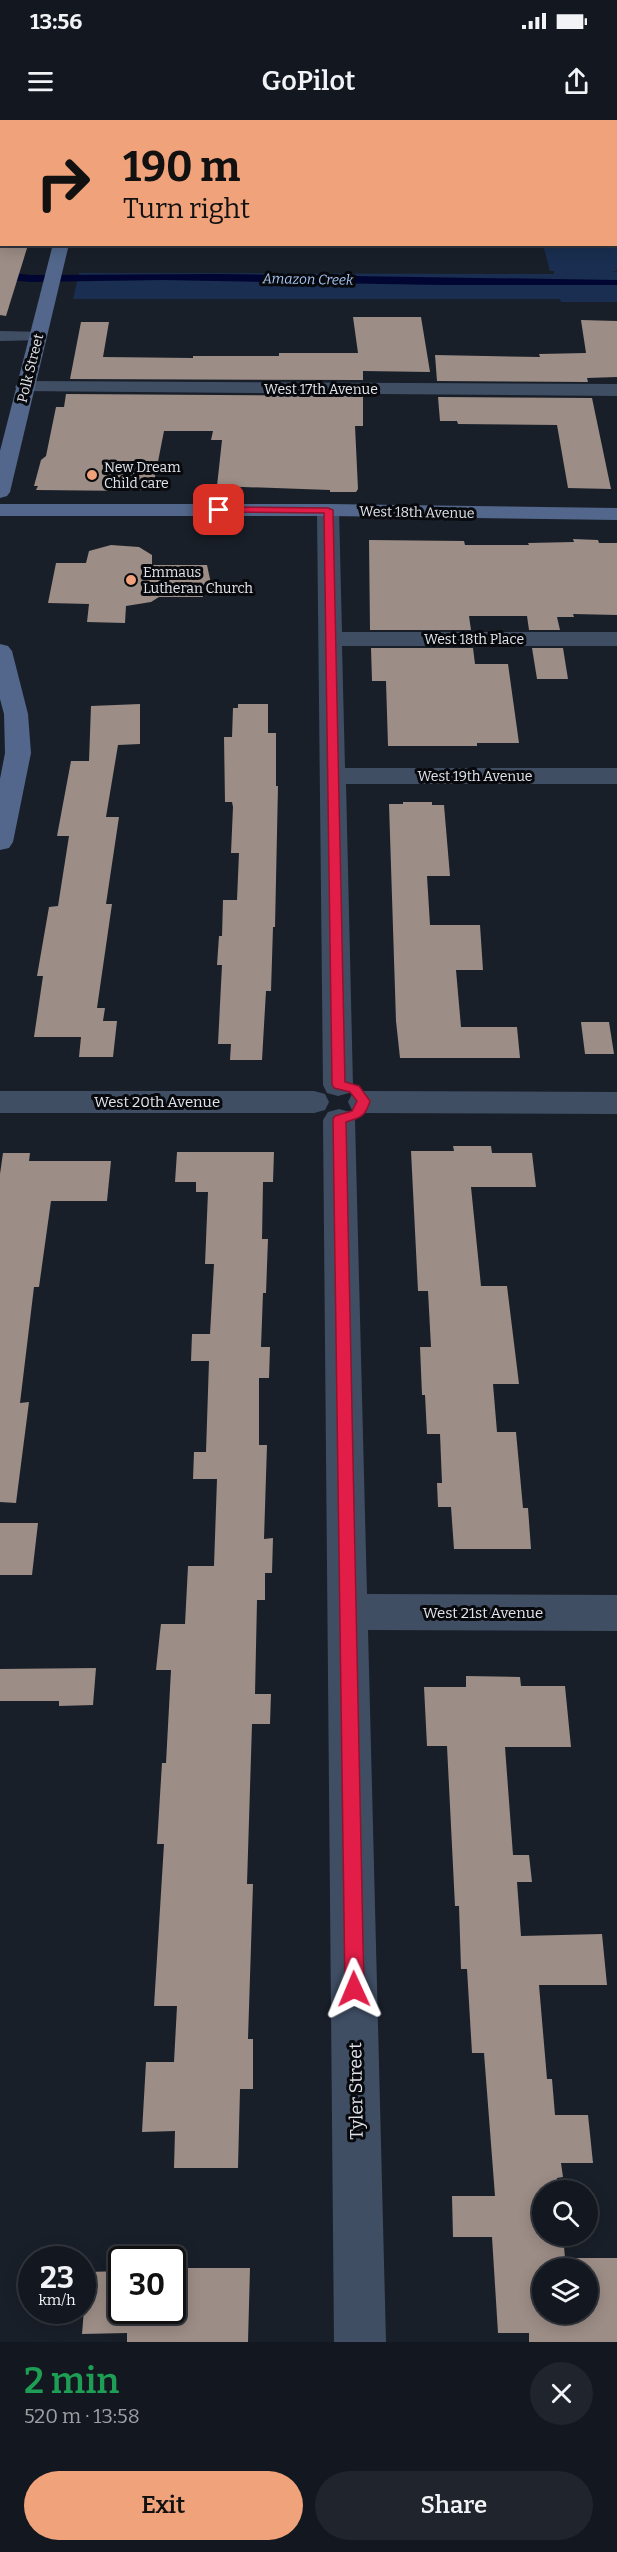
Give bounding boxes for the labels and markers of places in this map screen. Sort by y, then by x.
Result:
place label: New Dream Child care [104,459,181,492]
marker: New Dream Child care [85,468,99,482]
pin [193,484,244,535]
place label: Emmaus Lutheran Church [143,564,253,597]
marker: Emmaus Lutheran Church [124,573,138,587]

